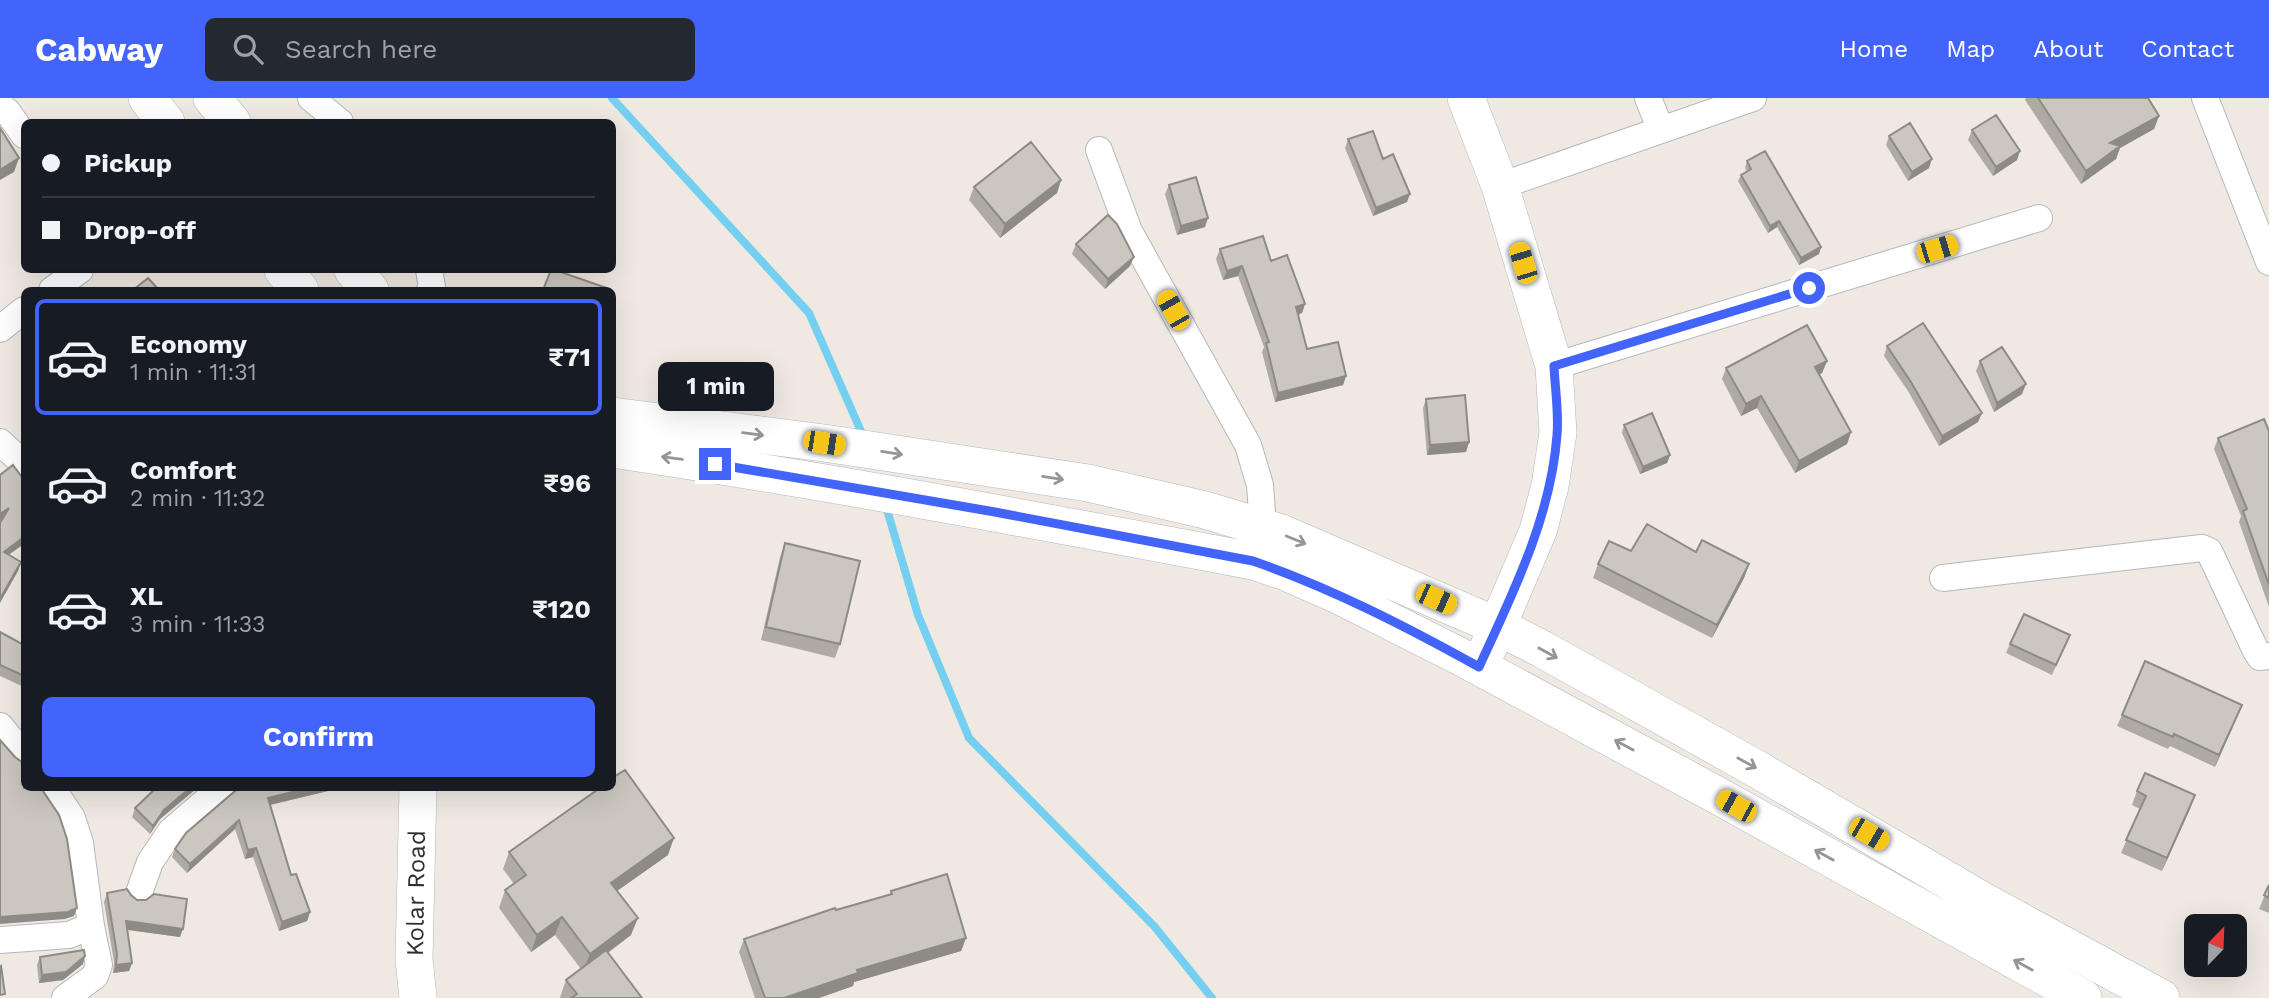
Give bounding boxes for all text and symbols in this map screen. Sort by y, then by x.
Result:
search box [205,18,695,81]
text: Cabway [35,30,163,69]
icon: search [229,30,267,68]
text: Search here [285,34,437,64]
text: Home [1840,35,1908,63]
text: Map [1946,35,1995,63]
text: About [2033,35,2103,63]
text: Contact [2141,35,2234,63]
text: Pickup [84,148,172,178]
text: Drop-off [84,215,196,245]
car [1914,233,1961,265]
car [1507,240,1540,286]
route start [1793,272,1825,304]
car [1154,287,1193,333]
icon: car [46,326,109,389]
text: Economy [130,329,247,359]
text: ₹71 [548,342,591,372]
text: 1 min · 11:31 [130,359,257,386]
callout: 1 min [657,362,773,412]
text: 1 min [686,373,746,400]
one-way arrow [741,427,764,440]
car [802,429,847,457]
one-way arrow [880,447,902,460]
route end [699,448,731,480]
one-way arrow [661,451,684,464]
icon: car [46,452,109,515]
text: Comfort [130,455,236,485]
text: ₹96 [543,468,591,498]
one-way arrow [1041,471,1064,484]
text: 2 min · 11:32 [130,485,266,512]
one-way arrow [1285,534,1307,547]
icon: car [46,578,109,641]
text: XL [130,581,163,611]
car [1413,581,1460,617]
text: ₹120 [532,594,591,624]
text: 3 min · 11:33 [130,611,266,638]
one-way arrow [1538,646,1558,660]
button: Confirm [42,697,595,777]
one-way arrow [1615,738,1635,752]
one-way arrow [1737,756,1757,770]
car [1713,787,1760,825]
car [1846,814,1893,854]
street label: Kolar Road [401,830,431,956]
one-way arrow [1814,847,1835,861]
north arrow [2184,914,2247,976]
map controls [2184,914,2247,977]
one-way arrow [2013,958,2034,971]

